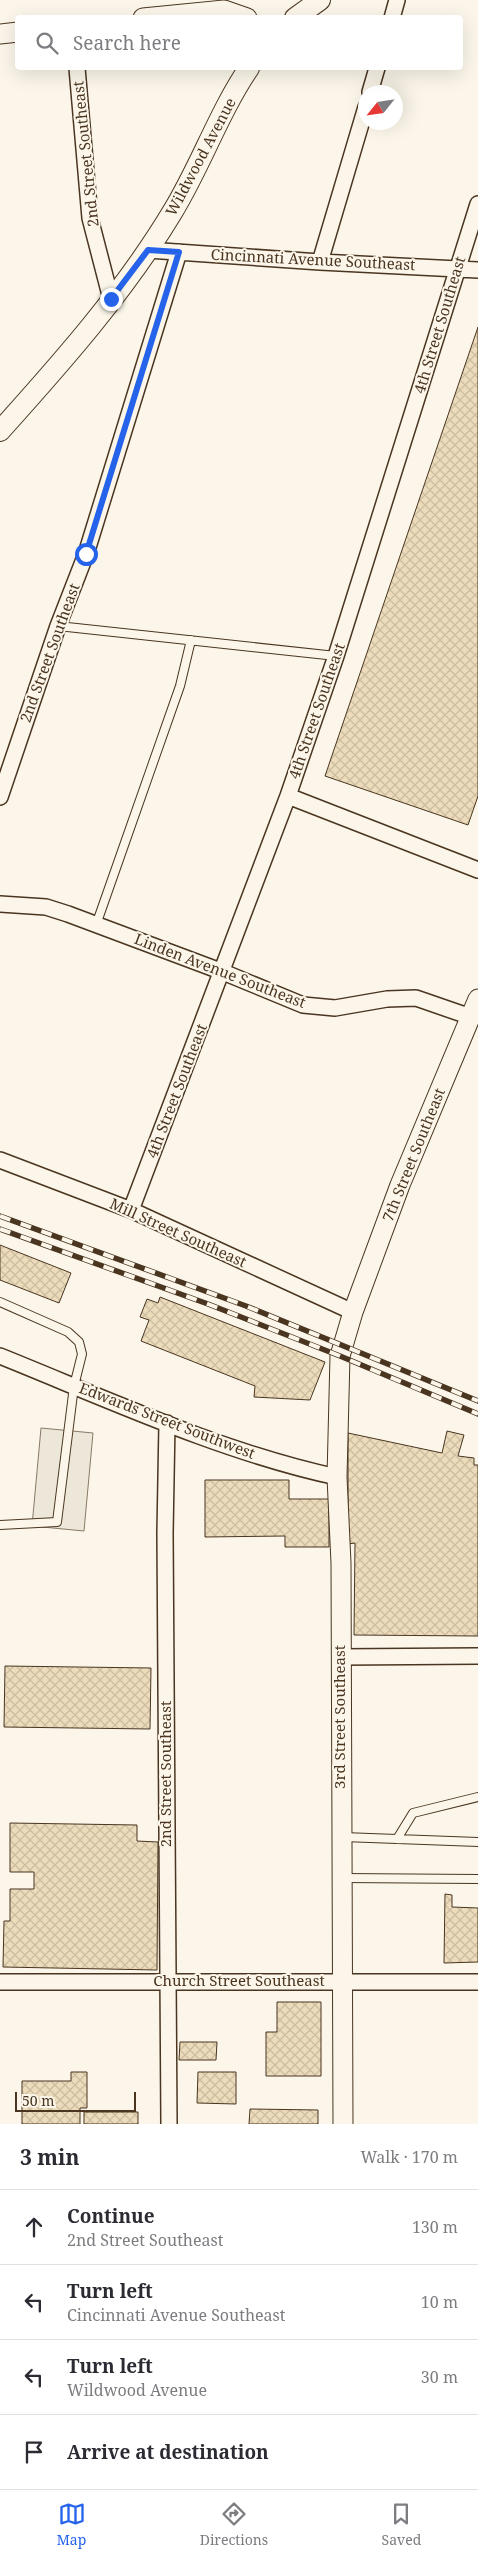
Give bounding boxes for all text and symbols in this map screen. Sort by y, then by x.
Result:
search box [15,15,463,70]
icon: search [33,29,61,57]
text: Search here [73,30,181,56]
street label: 2nd Street Southeast [67,80,103,228]
north arrow [358,85,403,130]
street label: Wildwood Avenue [160,94,240,219]
street label: Cincinnati Avenue Southeast [210,244,416,274]
street label: 4th Street Southeast [409,254,469,396]
route end [100,288,123,311]
route start [75,543,98,566]
street label: 2nd Street Southeast [15,580,84,725]
street label: 4th Street Southeast [283,640,349,781]
street label: Linden Avenue Southeast [132,928,309,1012]
street label: 4th Street Southeast [141,1021,211,1161]
street label: 7th Street Southeast [377,1085,449,1224]
street label: Mill Street Southeast [107,1193,250,1271]
street label: Edwards Street Southwest [77,1377,258,1463]
street label: 3rd Street Southeast [329,1645,349,1789]
street label: 2nd Street Southeast [155,1701,175,1847]
street label: Church Street Southeast [153,1970,325,1990]
scale bar [15,2089,136,2112]
text: 50 m [22,2091,55,2110]
text: 3 min [20,2143,79,2171]
text: Walk · 170 m [361,2146,458,2168]
text: Continue [67,2203,155,2229]
icon: ahead [20,2213,48,2241]
text: 130 m [412,2216,458,2238]
text: 2nd Street Southeast [67,2229,223,2251]
text: Turn left [67,2278,153,2304]
icon: left [20,2288,48,2316]
text: 10 m [421,2291,458,2313]
text: Cincinnati Avenue Southeast [67,2304,285,2326]
text: Turn left [67,2353,153,2379]
icon: left [20,2363,48,2391]
text: 30 m [421,2366,458,2388]
text: Wildwood Avenue [67,2379,207,2401]
icon: arrive [20,2438,48,2466]
text: Arrive at destination [67,2439,269,2465]
tab: Map [57,2500,86,2549]
tab: Directions [200,2500,268,2549]
tab: Saved [382,2500,421,2549]

